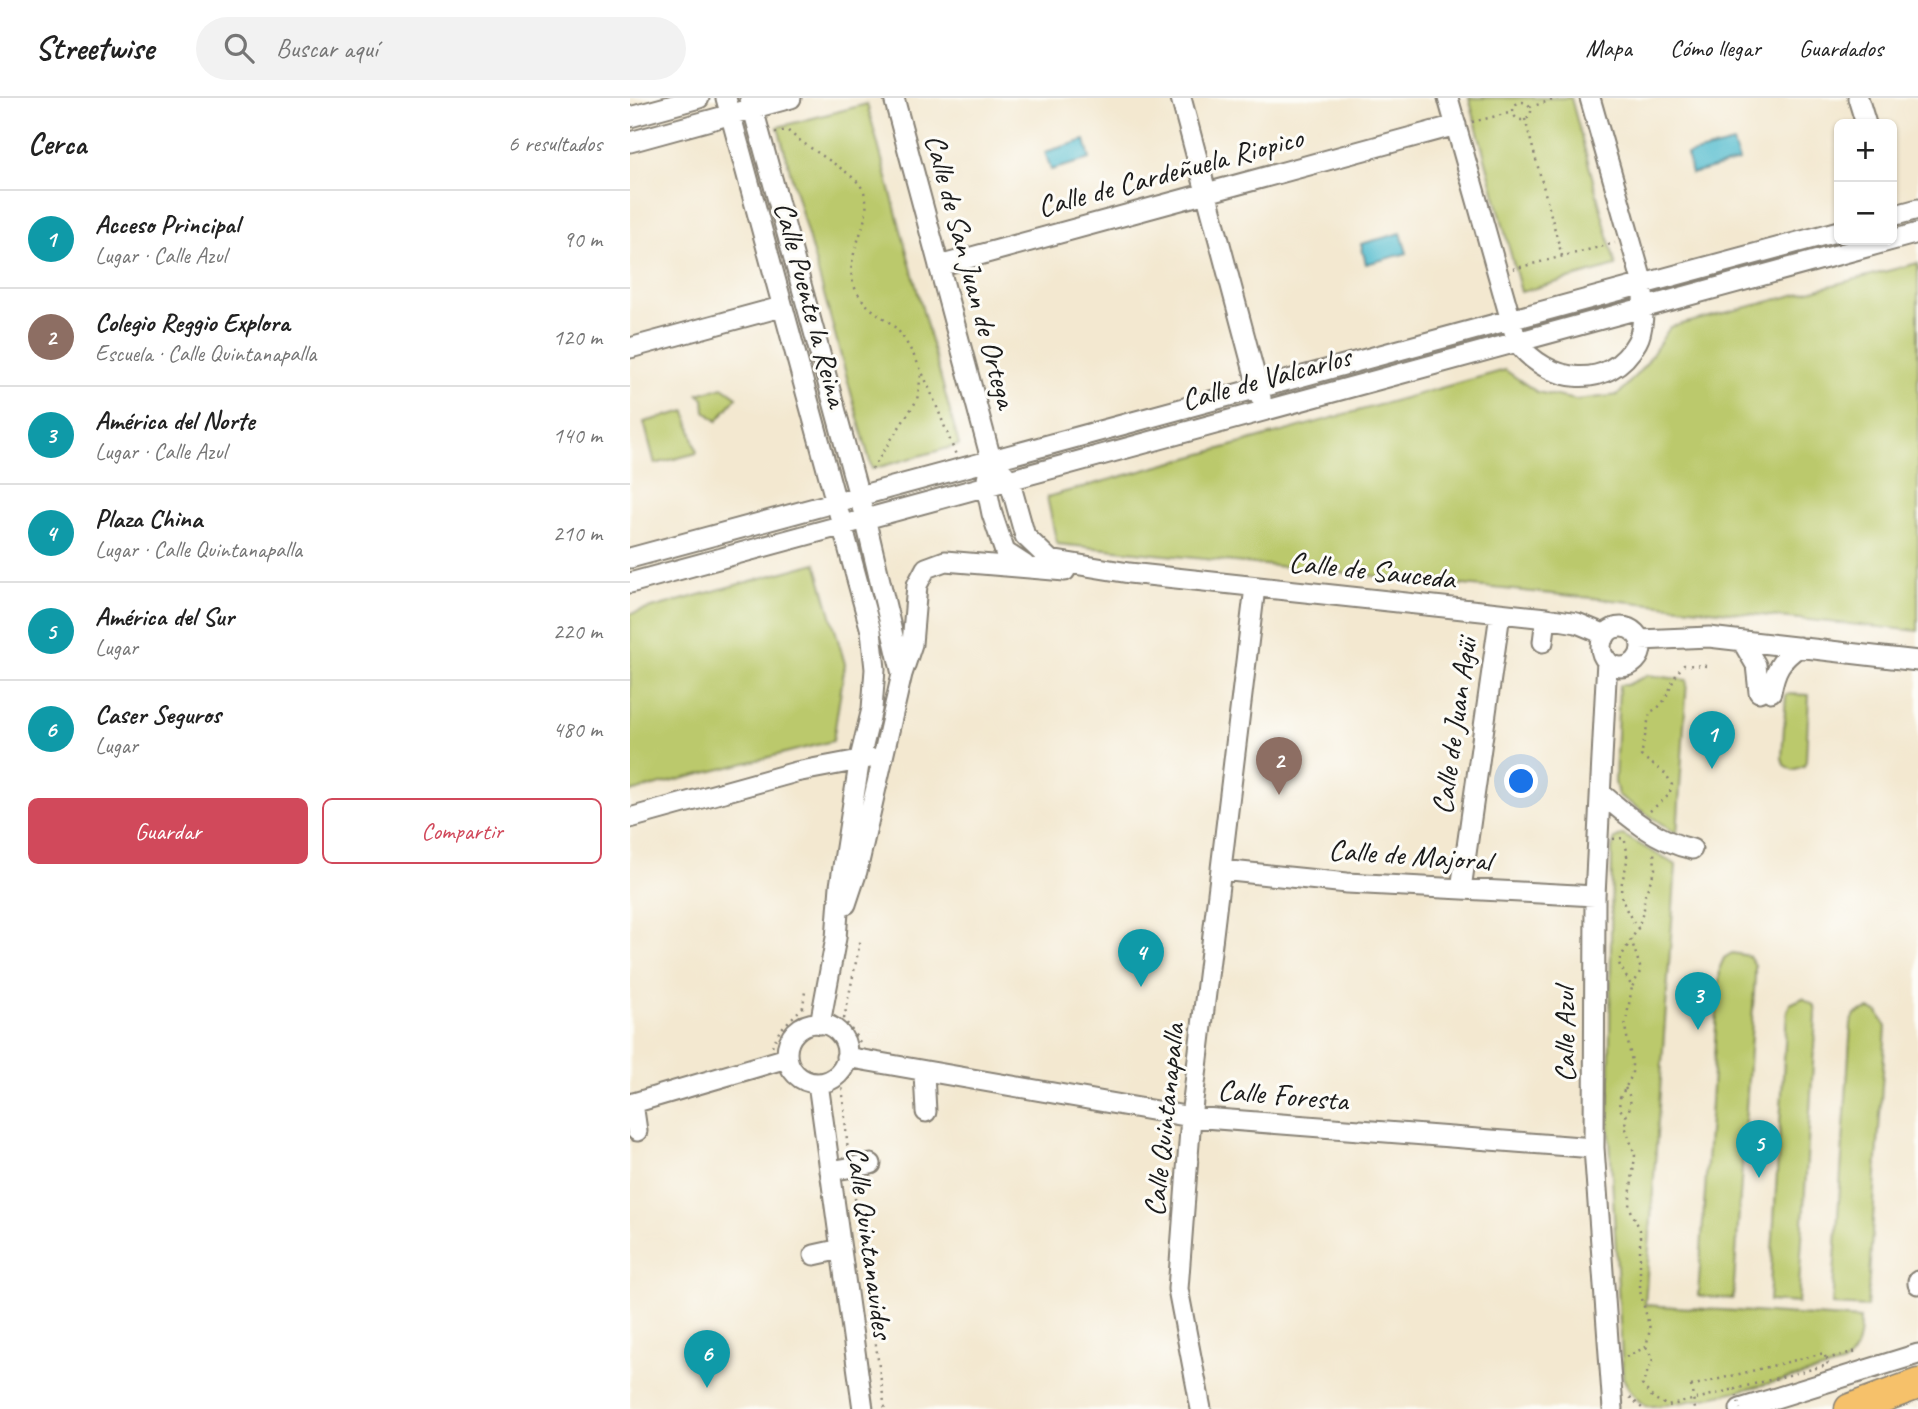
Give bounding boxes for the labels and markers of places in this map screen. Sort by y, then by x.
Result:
pin: 1 [1689,711,1735,769]
pin: 2 [1256,737,1302,795]
pin: 4 [1118,929,1164,987]
pin: 3 [1675,972,1721,1030]
pin: 5 [1736,1120,1782,1178]
pin: 6 [684,1330,730,1388]

